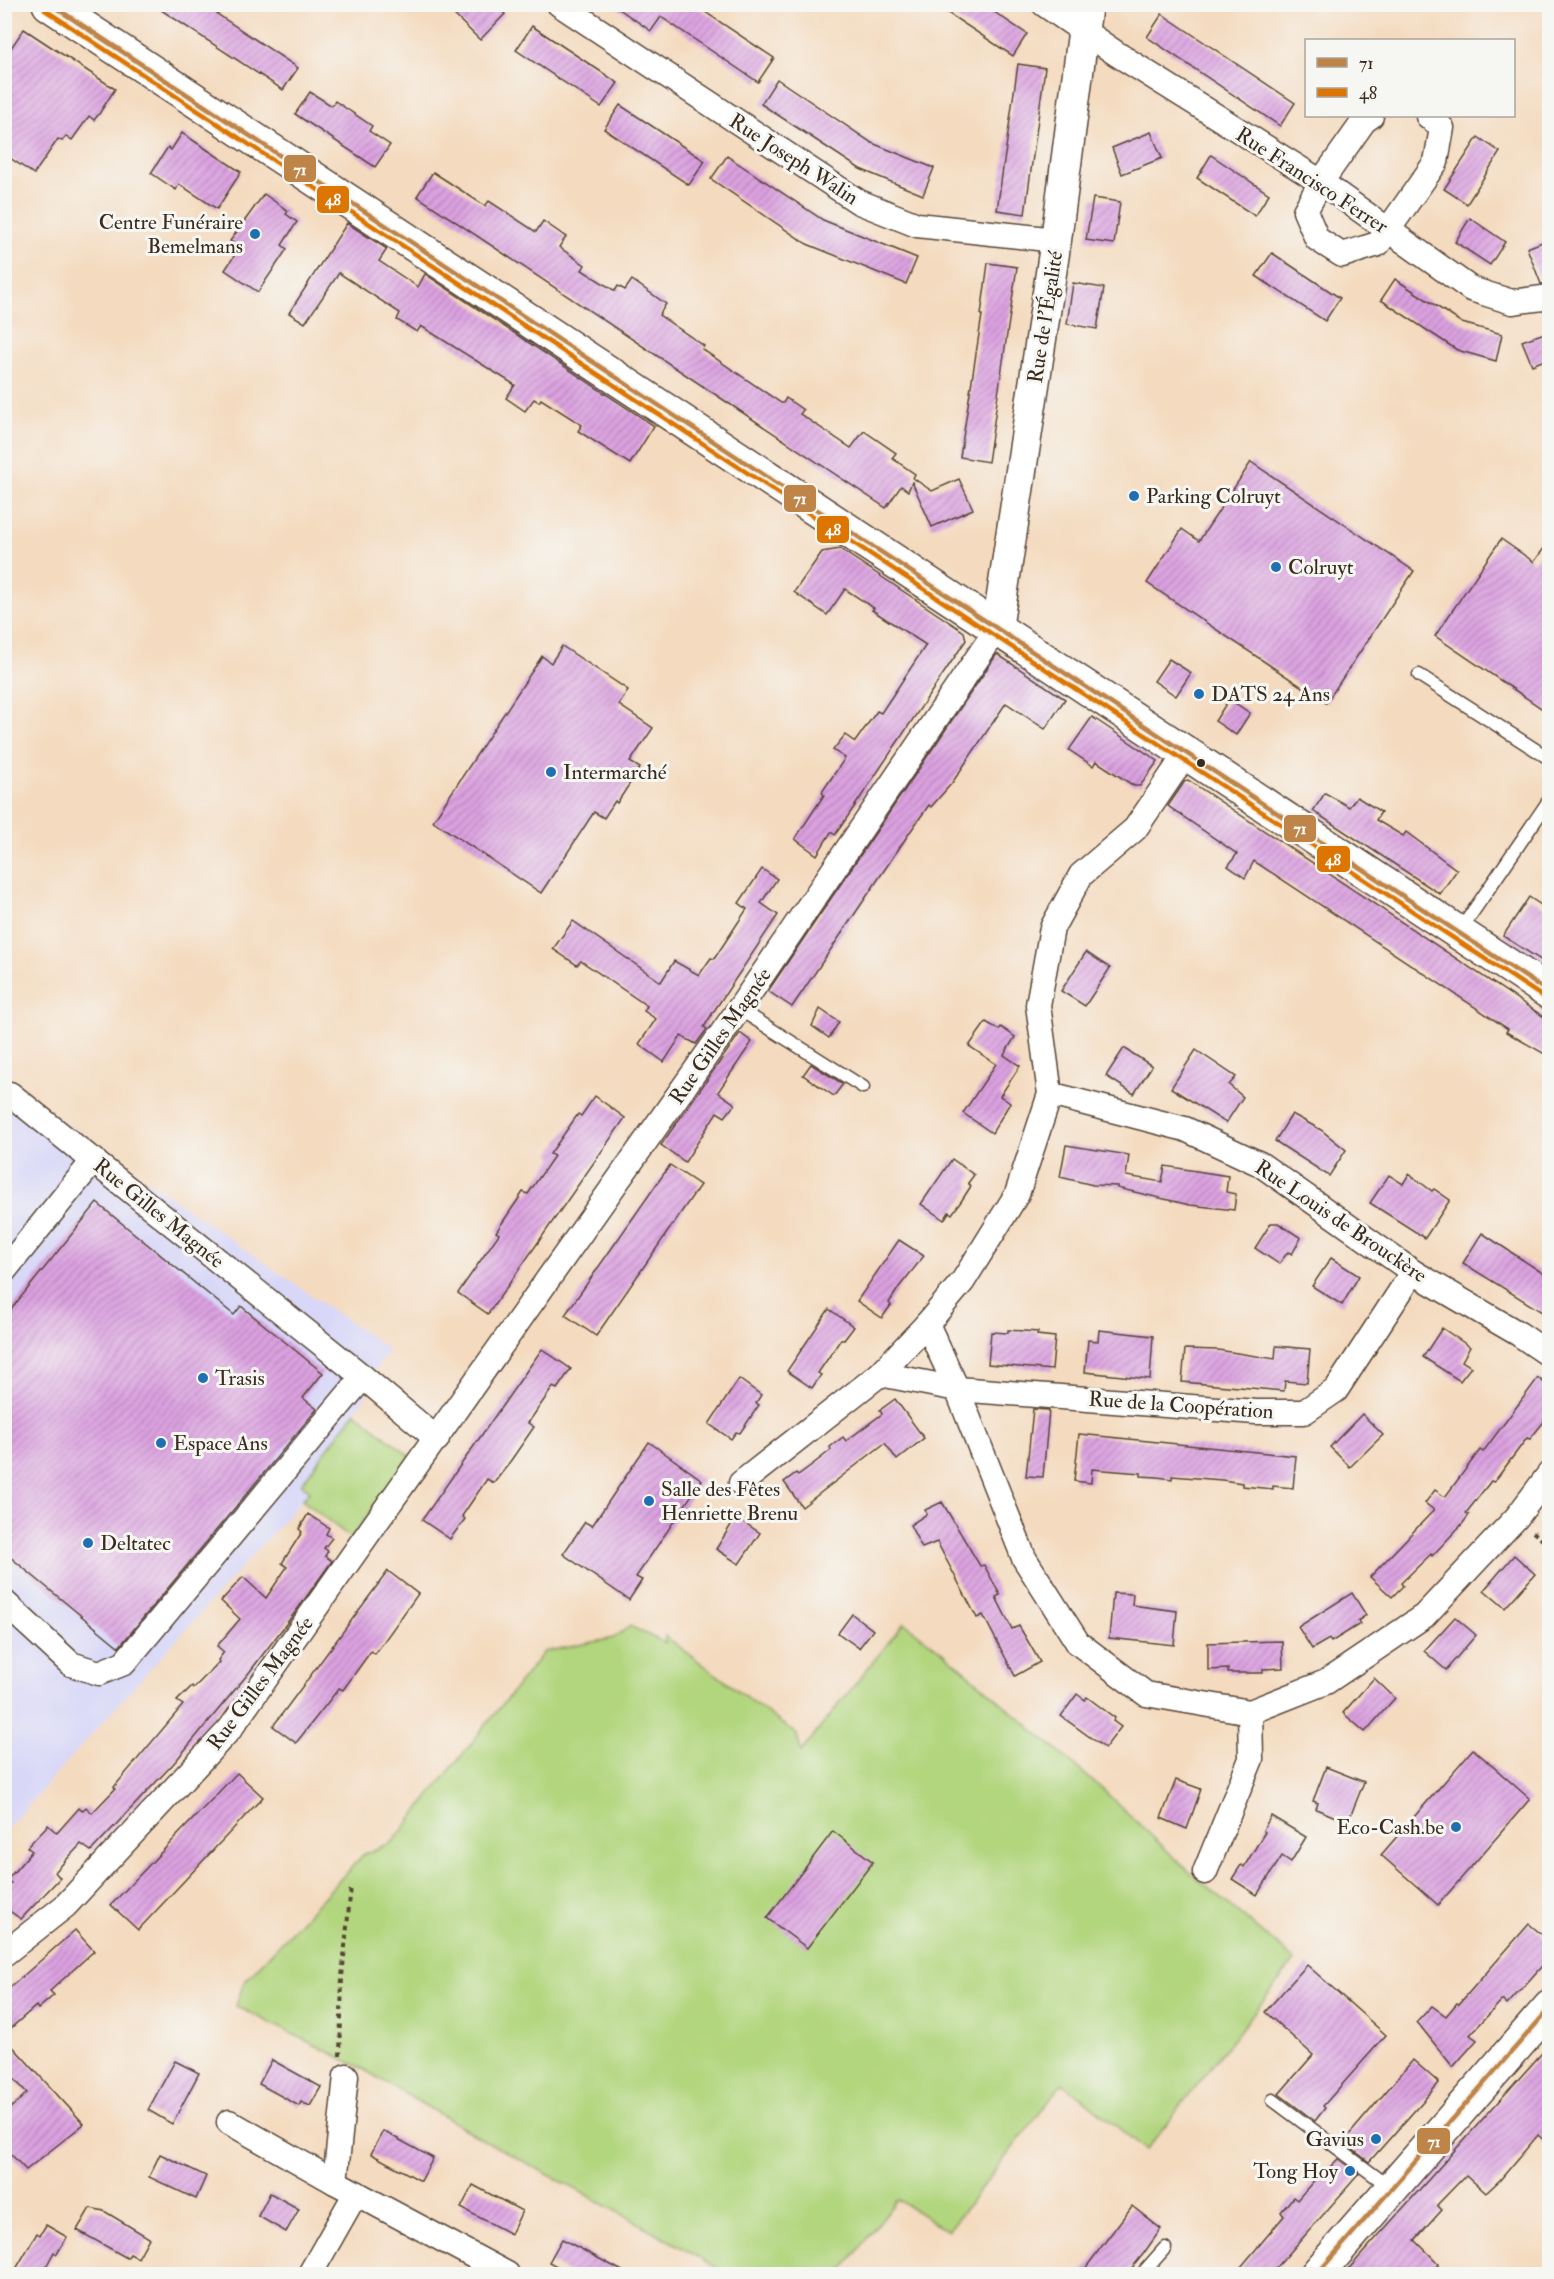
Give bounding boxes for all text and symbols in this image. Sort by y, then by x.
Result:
legend [1305,39,1515,117]
text: 71 [1359,52,1374,75]
text: 48 [1359,82,1377,105]
street label: Rue Joseph Walin [724,108,864,211]
street label: Rue Francisco Ferrer [1230,121,1393,240]
line badge: 71 [283,154,317,183]
text: 71 [293,160,307,180]
line badge: 48 [316,185,350,214]
text: 48 [324,190,342,210]
place label: Centre Funéraire Bemelmans [99,209,243,260]
marker: Centre Funéraire Bemelmans [248,227,262,241]
street label: Rue de l'Égalité [1022,249,1069,385]
place label: Parking Colruyt [1146,483,1281,510]
line badge: 71 [783,484,817,513]
text: 71 [793,489,807,509]
marker: Parking Colruyt [1127,489,1141,503]
line badge: 48 [816,515,850,544]
text: 48 [824,520,842,540]
place label: Colruyt [1288,554,1354,581]
marker: Colruyt [1269,560,1283,574]
place label: DATS 24 Ans [1211,681,1330,708]
marker: DATS 24 Ans [1192,687,1206,701]
unlabelled marker [1195,757,1207,769]
place label: Intermarché [563,759,667,786]
marker: Intermarché [544,765,558,779]
line badge: 71 [1283,814,1317,843]
text: 71 [1293,819,1307,839]
line badge: 48 [1316,845,1351,873]
text: 48 [1324,850,1342,870]
street label: Rue Gilles Magnée [663,963,778,1110]
street label: Rue Gilles Magnée [88,1152,230,1275]
street label: Rue Louis de Brouckère [1250,1154,1432,1289]
place label: Trasis [215,1365,265,1392]
marker: Trasis [196,1371,210,1385]
street label: Rue de la Coopération [1087,1386,1275,1425]
place label: Espace Ans [173,1430,268,1457]
marker: Espace Ans [154,1436,168,1450]
place label: Salle des Fêtes Henriette Brenu [661,1476,798,1527]
marker: Salle des Fêtes Henriette Brenu [642,1494,656,1508]
place label: Deltatec [100,1530,171,1557]
marker: Deltatec [81,1536,95,1550]
street label: Rue Gilles Magnée [201,1611,320,1756]
place label: Eco-Cash.be [1336,1814,1444,1841]
marker: Eco-Cash.be [1449,1820,1463,1834]
place label: Gavius [1305,2126,1364,2153]
line badge: 71 [1416,2127,1451,2155]
marker: Gavius [1369,2132,1383,2146]
text: 71 [1427,2132,1441,2152]
place label: Tong Hoy [1253,2158,1339,2185]
marker: Tong Hoy [1343,2164,1357,2178]

